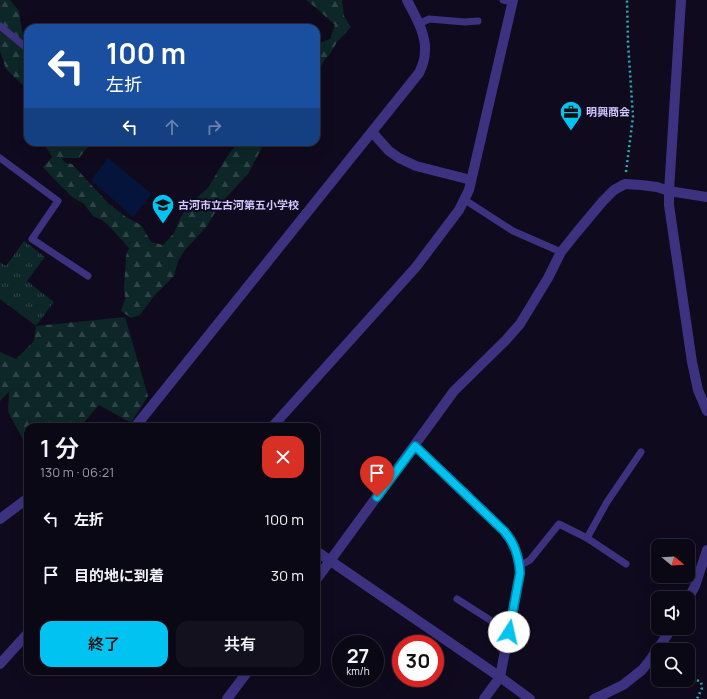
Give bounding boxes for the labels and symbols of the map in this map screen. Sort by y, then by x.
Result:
office icon: 明興商会 [558,99,584,132]
place label: 明興商会 [586,104,630,119]
school or university icon: 古河市立古河第五小学校 [150,192,176,225]
place label: 古河市立古河第五小学校 [178,197,299,212]
pin [360,456,394,497]
north arrow [651,539,695,583]
position arrow [488,611,530,653]
speed limit sign: 30 [392,635,444,687]

